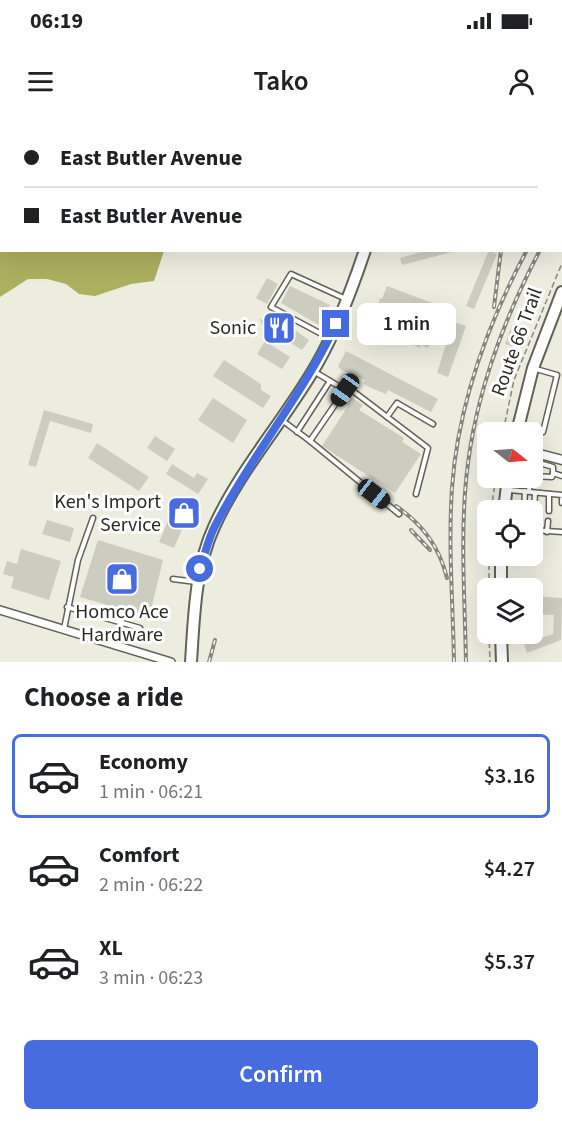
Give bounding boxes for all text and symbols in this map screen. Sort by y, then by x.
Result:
text: 06:19 [30,5,83,37]
text: Tako [253,62,309,101]
icon: menu [24,65,57,98]
icon: person [505,65,538,98]
text: East Butler Avenue [60,142,242,174]
text: East Butler Avenue [60,200,242,232]
street label: Route 66 Trail [484,284,550,400]
callout: 1 min [357,303,456,345]
restaurant icon: Sonic [261,310,297,346]
route end [322,310,349,337]
text: 1 min [383,310,430,338]
place label: Sonic [210,314,256,342]
car [327,370,363,410]
north arrow [477,422,543,488]
map controls [477,422,543,644]
car [354,476,394,512]
place label: Ken's Import Service [54,488,161,539]
shop icon: Ken's Import Service [166,495,202,531]
button: locate [477,500,543,566]
route start [186,555,213,582]
shop icon: Homco Ace Hardware [104,561,140,597]
button: layers [477,578,543,644]
place label: Homco Ace Hardware [75,598,169,649]
text: Choose a ride [24,678,184,717]
text: Economy [99,746,188,778]
icon: car [27,749,81,803]
text: $3.16 [484,760,535,792]
text: 1 min · 06:21 [99,778,203,806]
text: Comfort [99,839,180,871]
icon: car [27,842,81,896]
text: $4.27 [484,853,535,885]
text: 2 min · 06:22 [99,871,203,899]
text: XL [99,932,123,964]
icon: car [27,935,81,989]
text: $5.37 [484,946,535,978]
text: 3 min · 06:23 [99,964,203,992]
button: Confirm [24,1040,538,1109]

